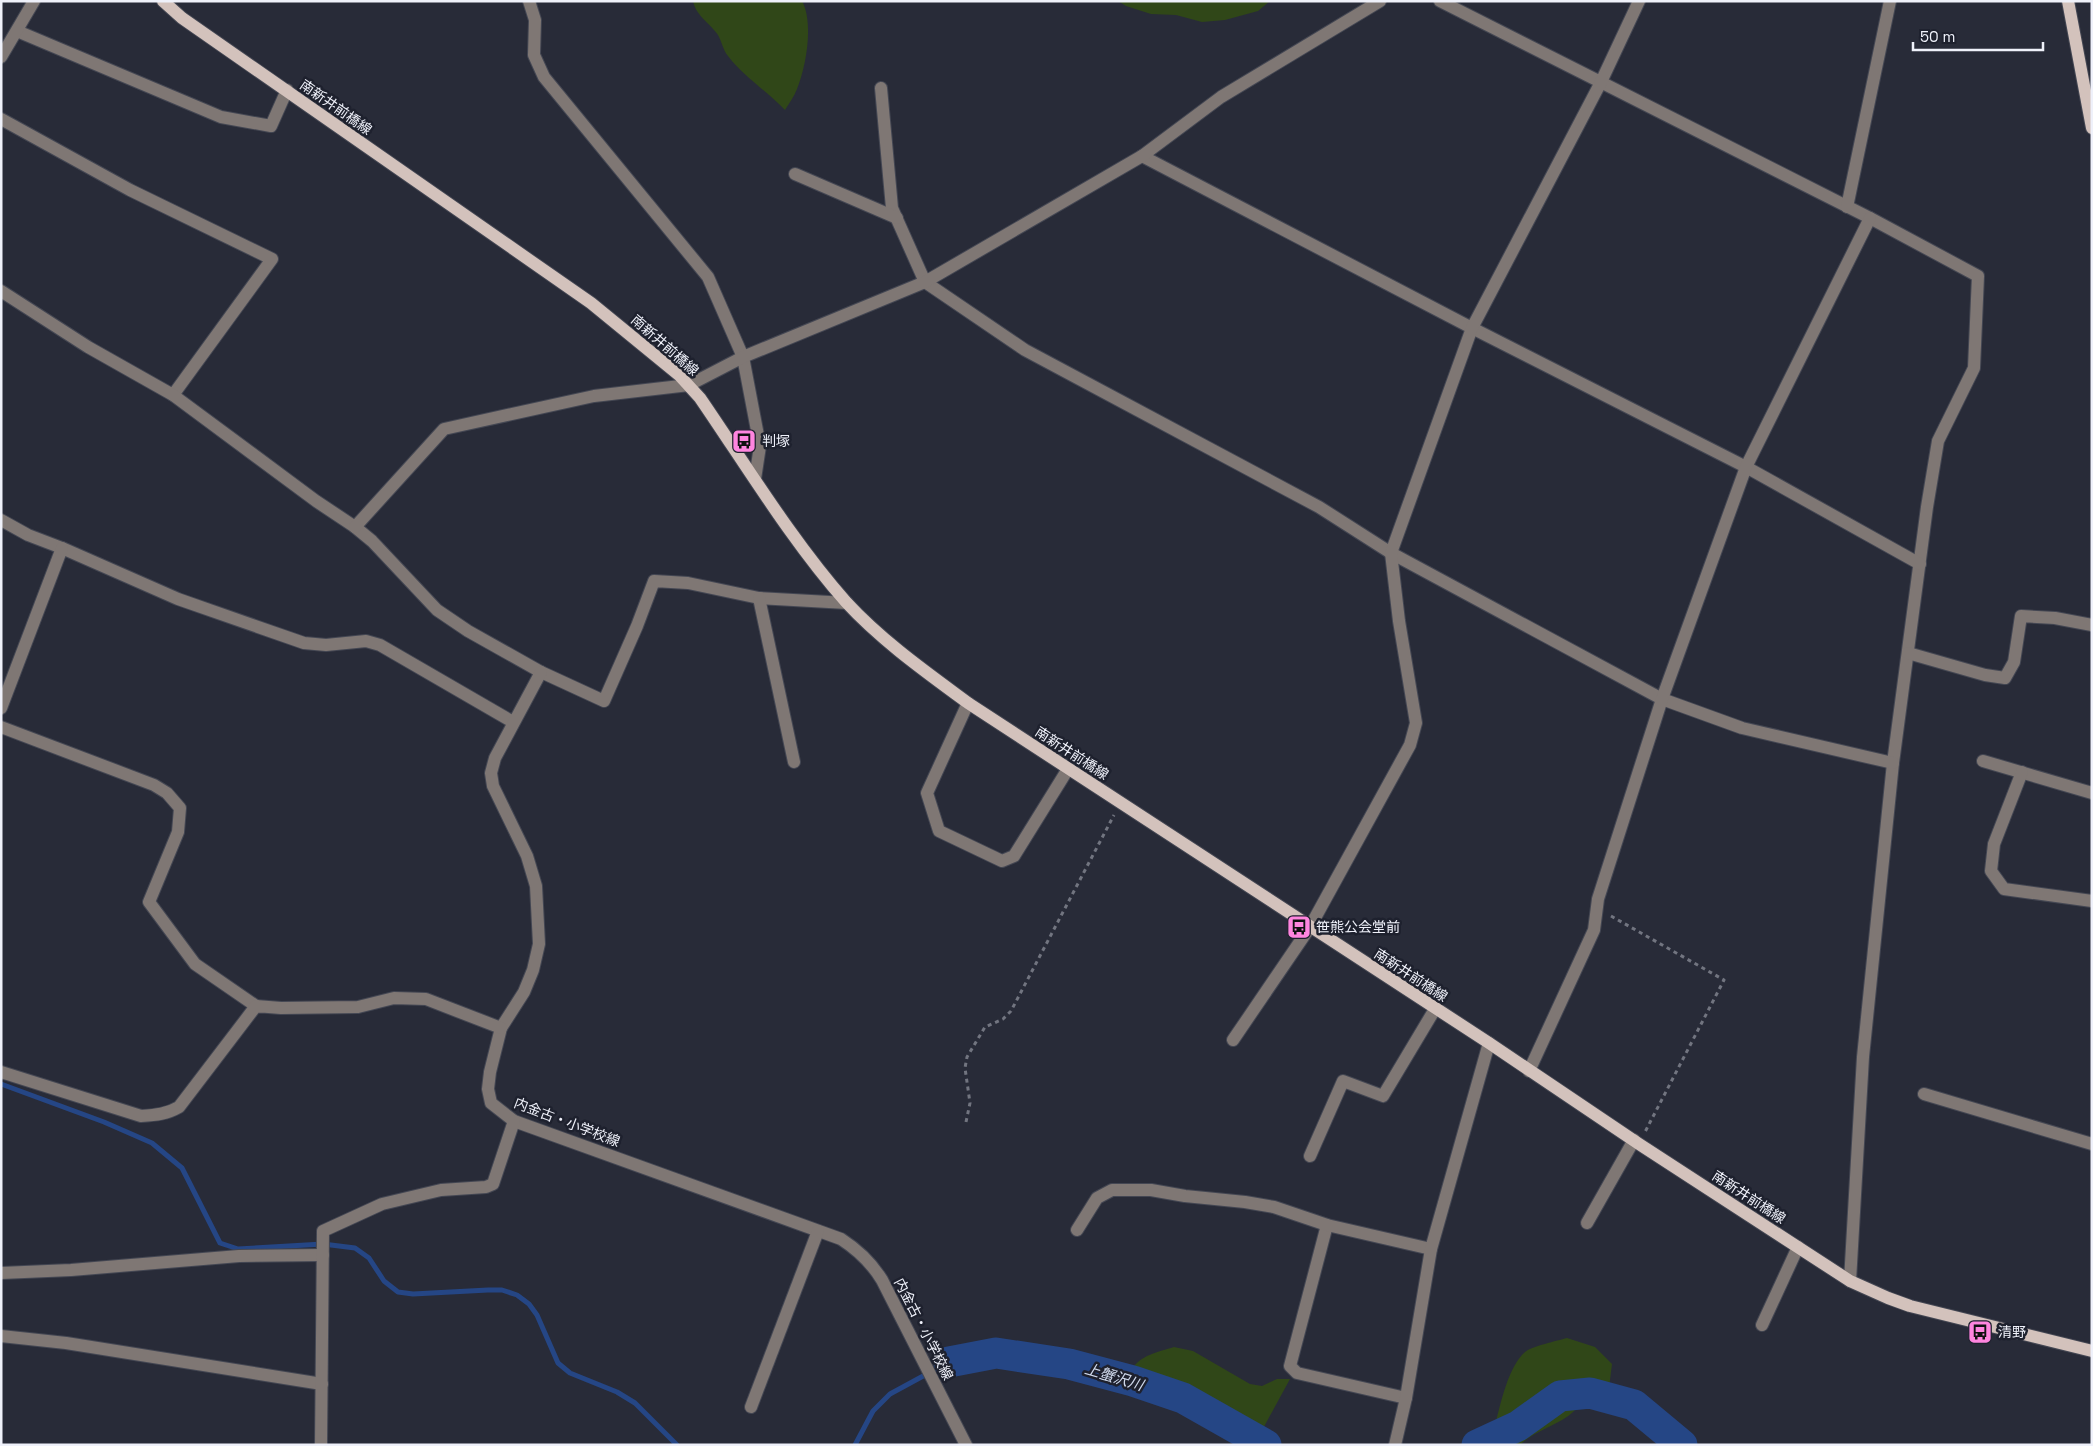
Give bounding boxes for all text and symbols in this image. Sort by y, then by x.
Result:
scale bar [1913,20,2043,52]
text: 50 m [1920,27,1955,46]
street label: 南新井前橋線 [296,76,376,138]
street label: 南新井前橋線 [627,311,703,379]
bus stop icon: 判塚 [731,428,757,454]
place label: 判塚 [762,432,790,450]
street label: 南新井前橋線 [1032,723,1112,783]
bus stop icon: 笹熊公会堂前 [1286,914,1312,940]
place label: 笹熊公会堂前 [1316,918,1400,936]
street label: 南新井前橋線 [1371,945,1451,1005]
street label: 内金古・小学校線 [511,1094,623,1150]
street label: 南新井前橋線 [1709,1167,1789,1227]
street label: 内金古・小学校線 [891,1275,957,1383]
bus stop icon: 清野 [1967,1319,1993,1345]
place label: 清野 [1998,1323,2026,1341]
water label: 上蟹沢川 [1083,1359,1148,1395]

